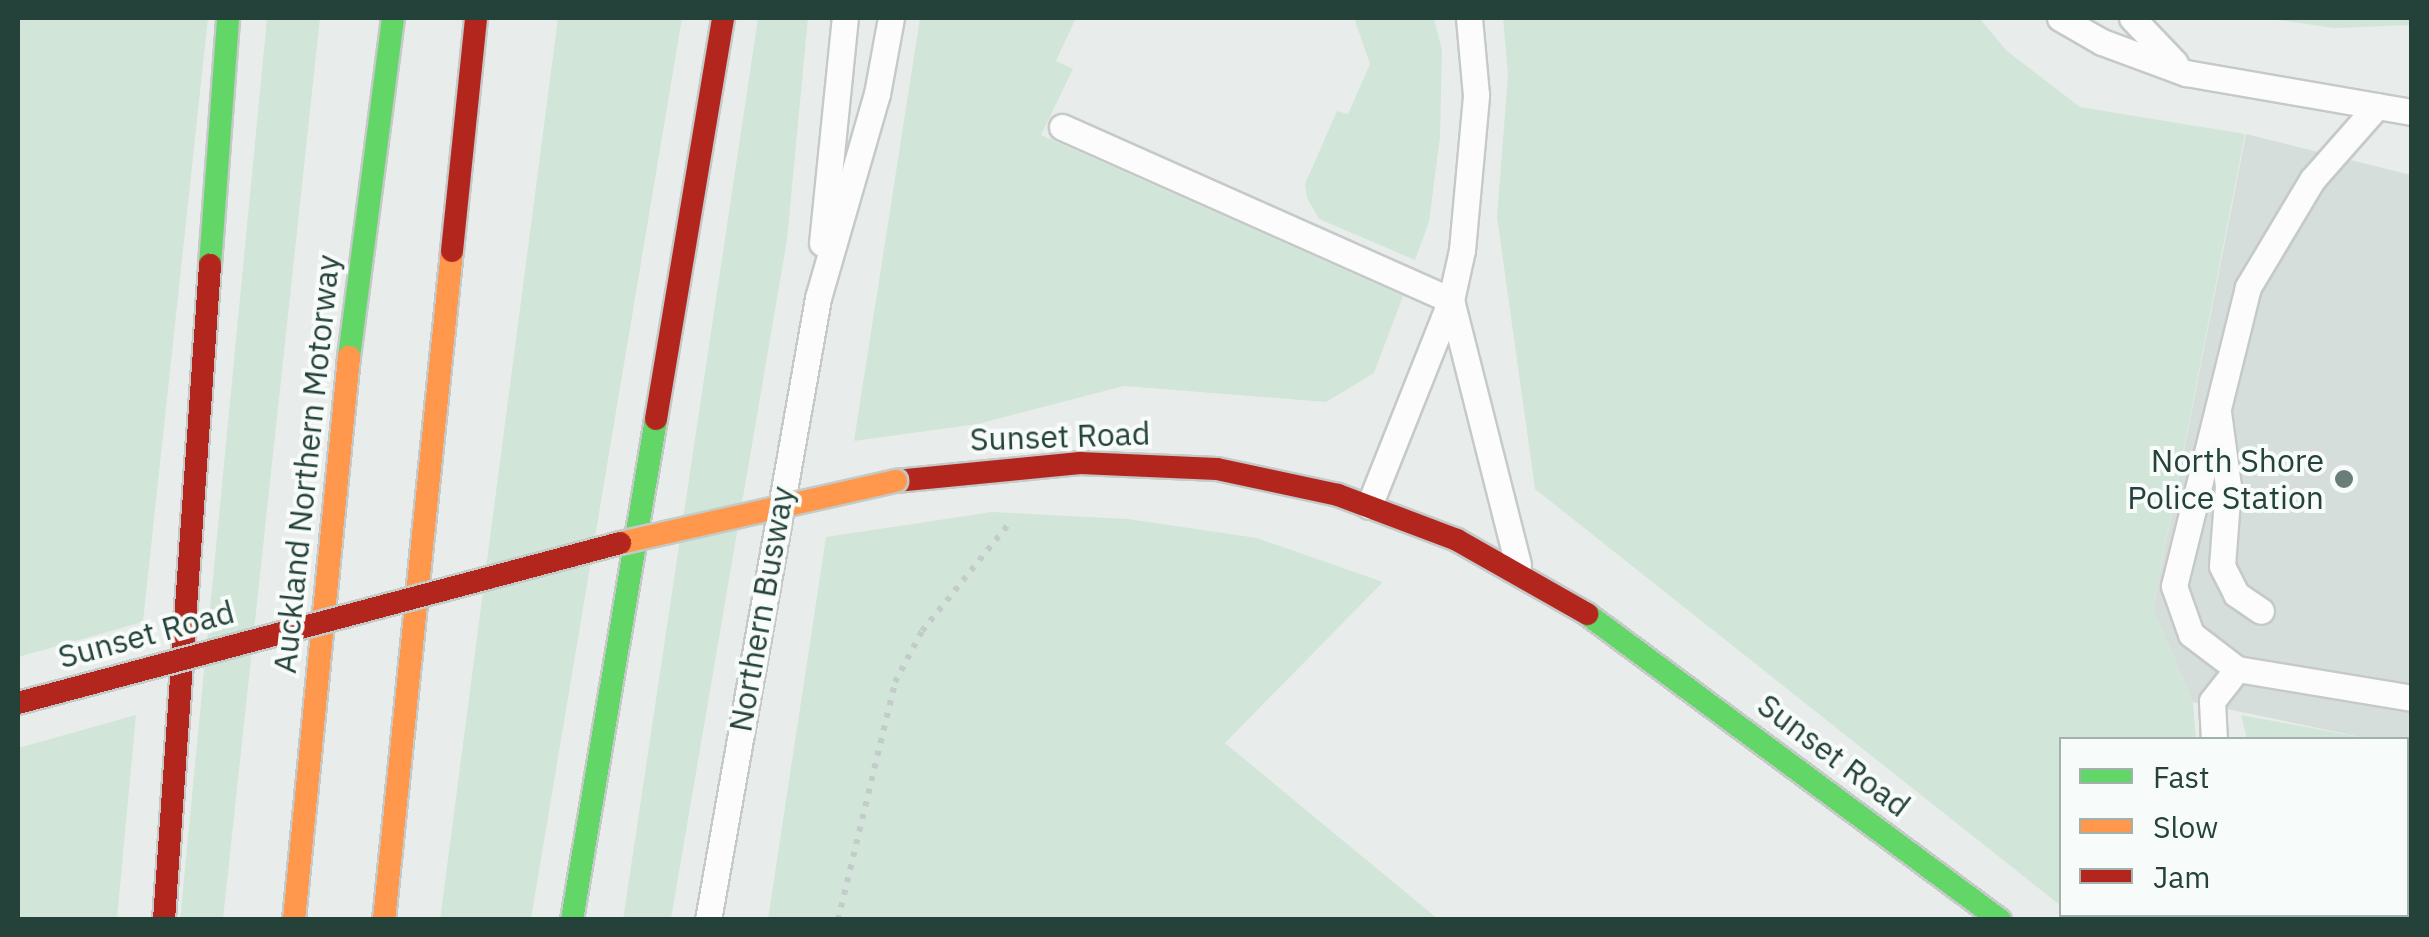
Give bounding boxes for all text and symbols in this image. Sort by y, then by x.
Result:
street label: Auckland Northern Motorway [265,253,347,675]
street label: Sunset Road [969,414,1151,458]
place label: North Shore Police Station [2127,442,2324,517]
marker: North Shore Police Station [2333,468,2355,490]
street label: Northern Busway [721,483,801,735]
street label: Sunset Road [54,592,238,676]
street label: Sunset Road [1750,685,1918,825]
legend [2059,737,2409,917]
text: Fast [2153,757,2210,796]
text: Slow [2153,807,2218,846]
text: Jam [2153,857,2211,896]

